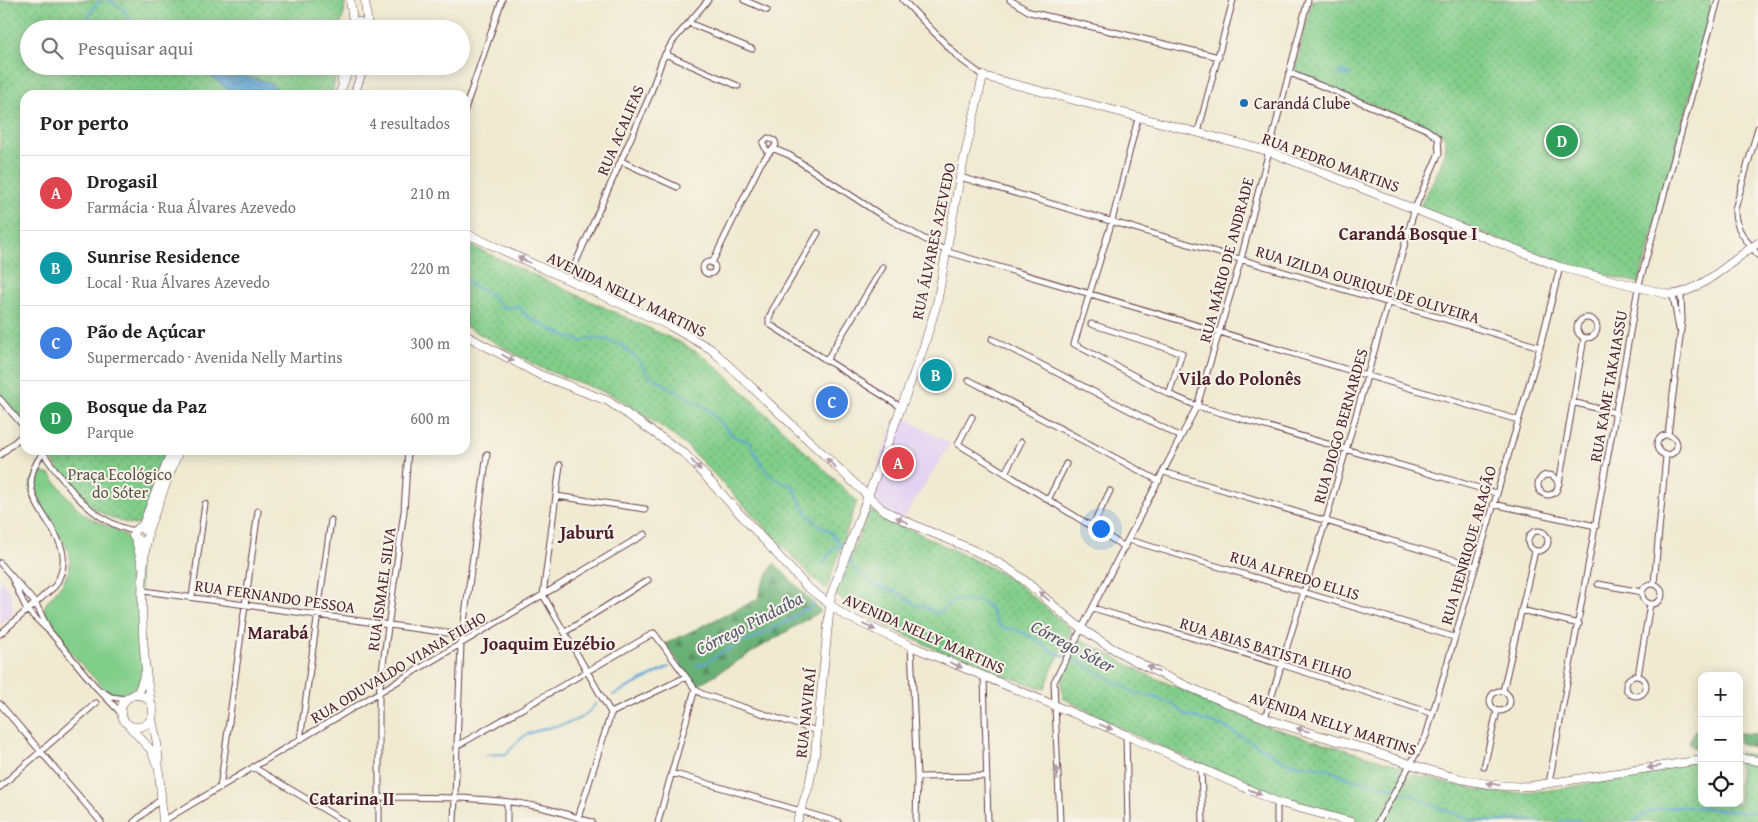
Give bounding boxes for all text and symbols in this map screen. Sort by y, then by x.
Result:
search box [20,20,470,75]
icon: search [38,34,66,62]
text: Pesquisar aqui [78,34,193,62]
street label: RUA ACALIFAS [590,81,650,179]
place label: Carandá Clube [1254,91,1351,115]
marker: Carandá Clube [1238,97,1250,109]
text: Por perto [40,107,129,138]
text: 4 resultados [369,111,450,135]
pin: D [1546,122,1578,160]
street label: RUA PEDRO MARTINS [1259,126,1403,198]
street label: RUA ÁLVARES AZEVEDO [905,160,961,322]
text: Drogasil [87,167,158,195]
street label: RUA MÁRIO DE ANDRADE [1192,175,1260,345]
text: A [51,181,61,205]
text: 210 m [410,181,450,205]
text: Farmácia · Rua Álvares Azevedo [87,195,296,219]
district label: Carandá Bosque I [1339,220,1477,247]
street label: RUA IZILDA OURIQUE DE OLIVEIRA [1253,238,1483,330]
text: Sunrise Residence [87,242,240,270]
street label: AVENIDA NELLY MARTINS [543,245,711,343]
one-way arrow [517,255,531,263]
text: B [51,256,61,280]
text: 220 m [410,256,450,280]
text: Local · Rua Álvares Azevedo [87,270,270,294]
street label: RUA KAME TAKAIASSU [1583,308,1633,464]
text: Pão de Açúcar [87,317,206,345]
text: C [51,331,61,355]
text: 300 m [410,331,450,355]
text: Supermercado · Avenida Nelly Martins [87,345,343,369]
street label: RUA DIOGO BERNARDES [1306,345,1374,507]
one-way arrow [501,354,514,363]
pin: B [920,356,952,394]
district label: Vila do Polonês [1179,365,1302,392]
pin: C [816,383,848,421]
text: Bosque da Paz [87,392,207,420]
text: D [51,406,61,430]
text: 600 m [410,406,450,430]
text: Parque [87,420,134,444]
pin: A [882,444,914,482]
one-way arrow [825,457,837,469]
one-way arrow [690,459,702,471]
park label: Praça Ecológico do Sóter [68,462,172,504]
street label: RUA HENRIQUE ARAGÃO [1434,462,1502,627]
one-way arrow [895,516,909,524]
your location [1088,516,1114,542]
district label: Jaburú [557,519,615,546]
street label: RUA ISMAEL SILVA [360,525,402,653]
street label: RUA ALFREDO ELLIS [1227,544,1363,606]
street label: RUA FERNANDO PESSOA [193,573,357,619]
water label: Córrego Pindaíba [691,584,808,662]
street label: AVENIDA NELLY MARTINS [839,586,1009,680]
one-way arrow [1038,591,1050,602]
street label: RUA ODUVALDO VIANA FILHO [306,605,491,729]
street label: RUA ABIAS BATISTA FILHO [1177,610,1355,686]
water label: Córrego Sóter [1026,613,1121,680]
district label: Marabá [247,619,309,646]
one-way arrow [862,624,876,632]
district label: Joaquim Euzébio [480,630,616,657]
one-way arrow [949,661,963,669]
one-way arrow [1145,665,1160,673]
street label: RUA NAVIRAÍ [788,666,822,759]
map controls [1698,672,1743,807]
button: + [1698,672,1743,717]
street label: AVENIDA NELLY MARTINS [1246,685,1420,762]
button: − [1698,717,1743,762]
one-way arrow [1099,723,1113,731]
one-way arrow [1295,725,1310,733]
button: locate [1698,762,1743,807]
one-way arrow [1645,764,1661,772]
one-way arrow [1053,765,1061,781]
one-way arrow [1484,780,1500,788]
district label: Catarina II [309,785,395,812]
one-way arrow [1248,789,1262,797]

